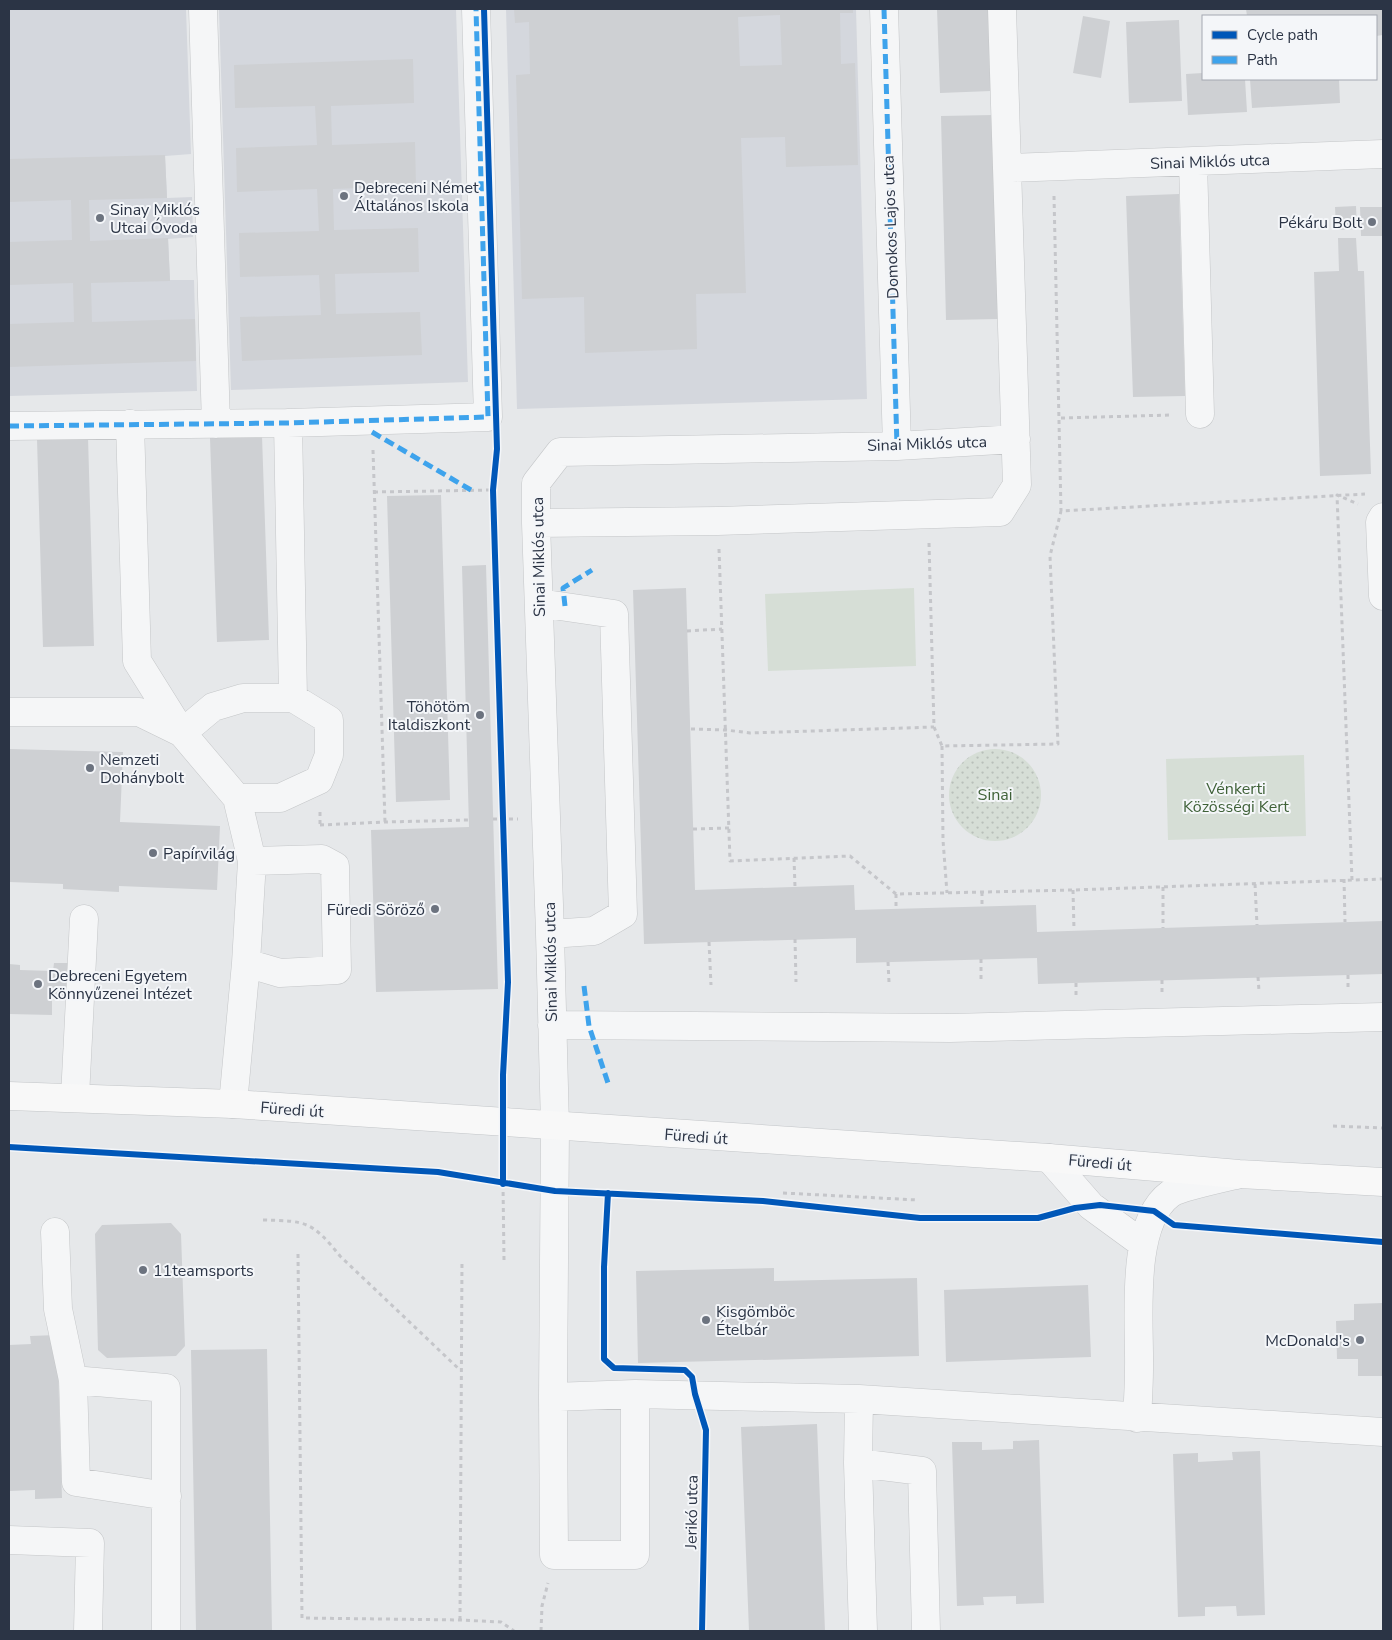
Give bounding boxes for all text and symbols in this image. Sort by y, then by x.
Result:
legend [1202,15,1377,80]
text: Cycle path [1247,25,1318,45]
text: Path [1247,50,1278,70]
street label: Sinai Miklós utca [1150,149,1270,175]
street label: Domokos Lajos utca [877,155,905,299]
place label: Debreceni Német Általános Iskola [354,177,479,217]
marker: Debreceni Német Általános Iskola [338,190,350,202]
place label: Sinay Miklós Utcai Óvoda [110,199,200,239]
marker: Sinay Miklós Utcai Óvoda [94,212,106,224]
place label: Pékáru Bolt [1279,212,1362,234]
marker: Pékáru Bolt [1366,216,1378,228]
street label: Sinai Miklós utca [867,431,987,457]
street label: Sinai Miklós utca [527,497,551,617]
place label: Töhötöm Italdiszkont [388,696,470,736]
marker: Töhötöm Italdiszkont [474,709,486,721]
place label: Nemzeti Dohánybolt [100,749,184,789]
marker: Nemzeti Dohánybolt [84,762,96,774]
park label: Vénkerti Közösségi Kert [1183,778,1289,818]
park label: Sinai [978,784,1012,806]
place label: Papírvilág [163,843,235,865]
marker: Papírvilág [147,847,159,859]
place label: Füredi Söröző [327,899,425,921]
street label: Sinai Miklós utca [539,902,563,1022]
marker: Füredi Söröző [429,903,441,915]
place label: Debreceni Egyetem Könnyűzenei Intézet [48,965,192,1005]
marker: Debreceni Egyetem Könnyűzenei Intézet [32,978,44,990]
street label: Füredi út [260,1097,325,1123]
street label: Füredi út [664,1124,729,1150]
street label: Füredi út [1067,1149,1133,1177]
place label: 11teamsports [153,1260,254,1282]
marker: 11teamsports [137,1264,149,1276]
place label: Kisgömböc Ételbár [716,1301,796,1341]
marker: Kisgömböc Ételbár [700,1314,712,1326]
place label: McDonald's [1265,1330,1350,1352]
marker: McDonald's [1354,1334,1366,1346]
street label: Jerikó utca [680,1475,704,1550]

